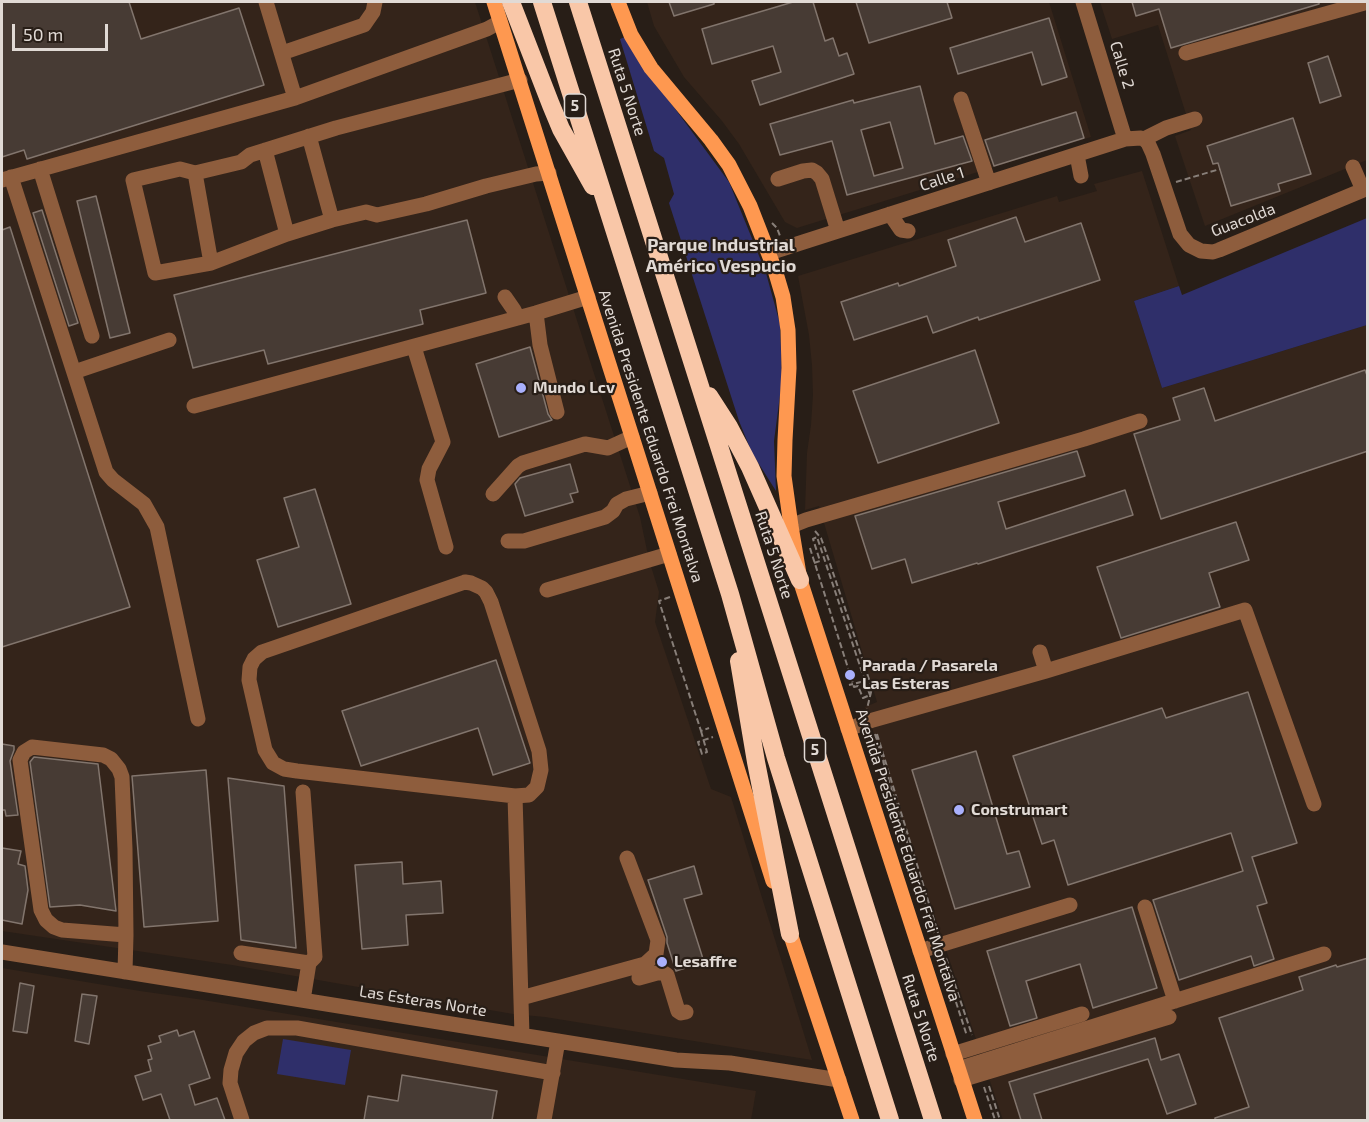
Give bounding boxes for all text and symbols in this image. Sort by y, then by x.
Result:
scale bar [15,12,111,50]
text: 50 m [23,23,63,45]
street label: Calle 2 [1106,39,1138,91]
street label: Ruta 5 Norte [604,46,650,138]
road number: 5 [564,94,586,118]
street label: Calle 1 [917,163,967,195]
street label: Guacolda [1208,199,1278,241]
district label: Parque Industrial Américo Vespucio [646,234,796,276]
street label: Avenida Presidente Eduardo Frei Montalva [594,287,708,585]
place label: Mundo Lcv [533,378,615,398]
marker: Mundo Lcv [514,381,528,395]
street label: Ruta 5 Norte [751,509,797,601]
place label: Parada / Pasarela Las Esteras [862,656,998,694]
marker: Parada / Pasarela Las Esteras [843,668,857,682]
street label: Avenida Presidente Eduardo Frei Montalva [851,706,965,1004]
road number: 5 [804,738,826,762]
place label: Construmart [971,800,1067,820]
marker: Construmart [952,803,966,817]
place label: Lesaffre [674,952,737,972]
marker: Lesaffre [655,955,669,969]
street label: Ruta 5 Norte [898,972,944,1064]
street label: Las Esteras Norte [358,981,488,1021]

